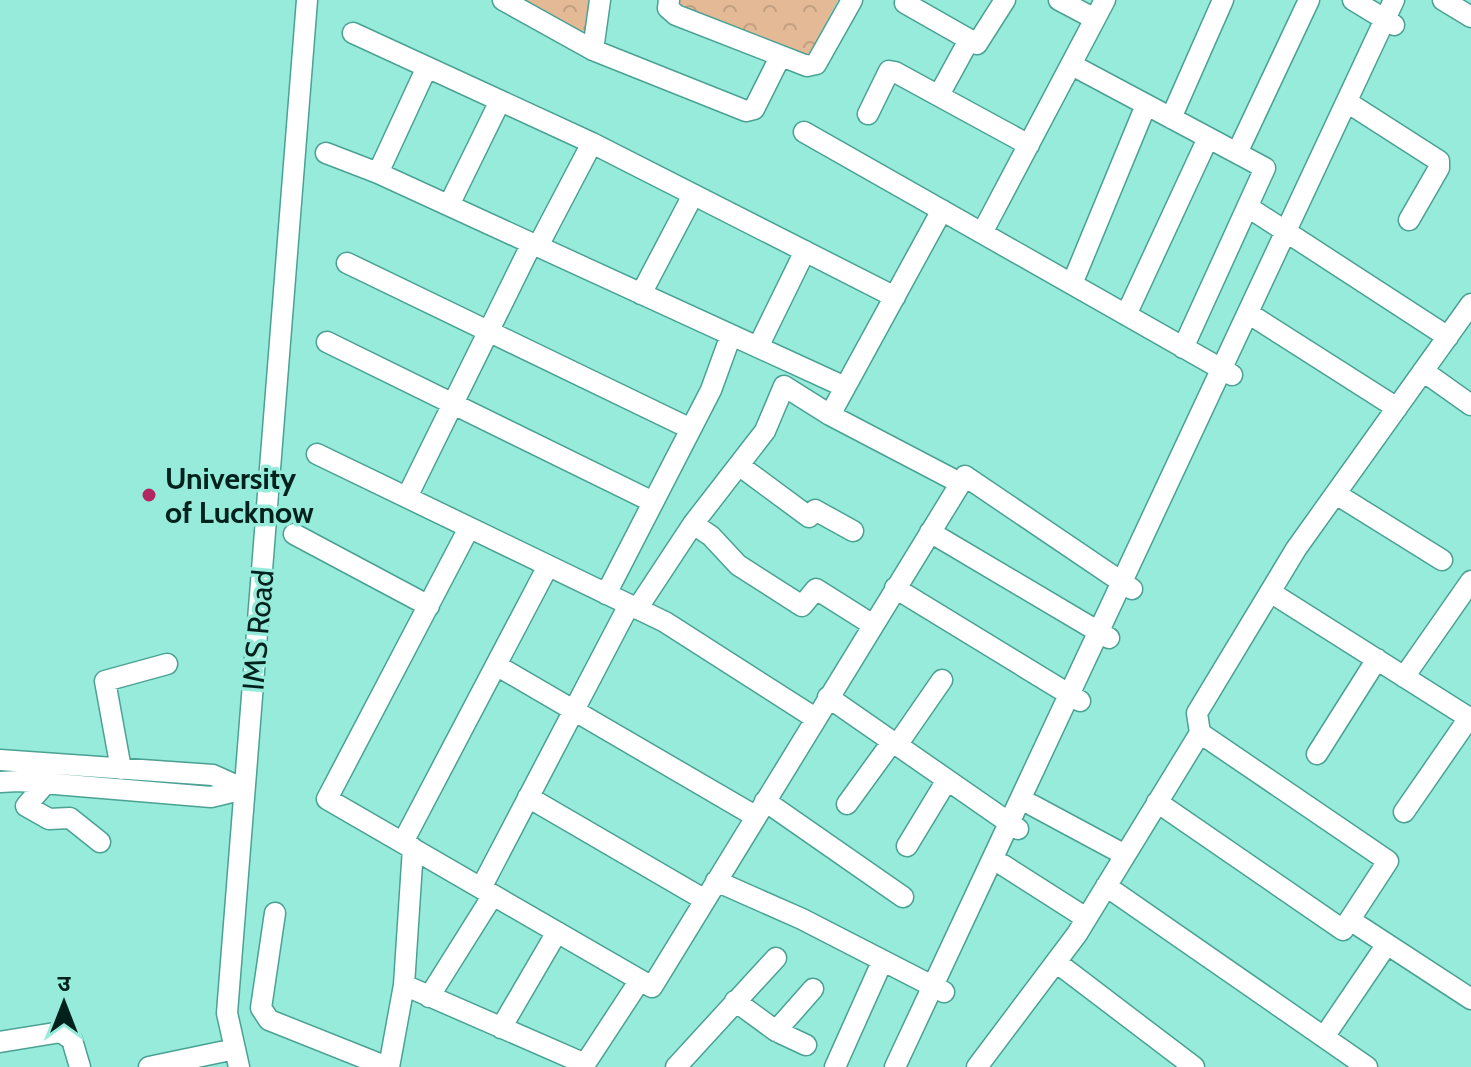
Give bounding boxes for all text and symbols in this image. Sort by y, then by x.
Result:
place label: University of Lucknow [165,460,314,531]
marker: University of Lucknow [140,486,158,504]
street label: IMS Road [234,568,282,692]
north arrow [24,963,104,1043]
text: उ [58,970,72,997]

